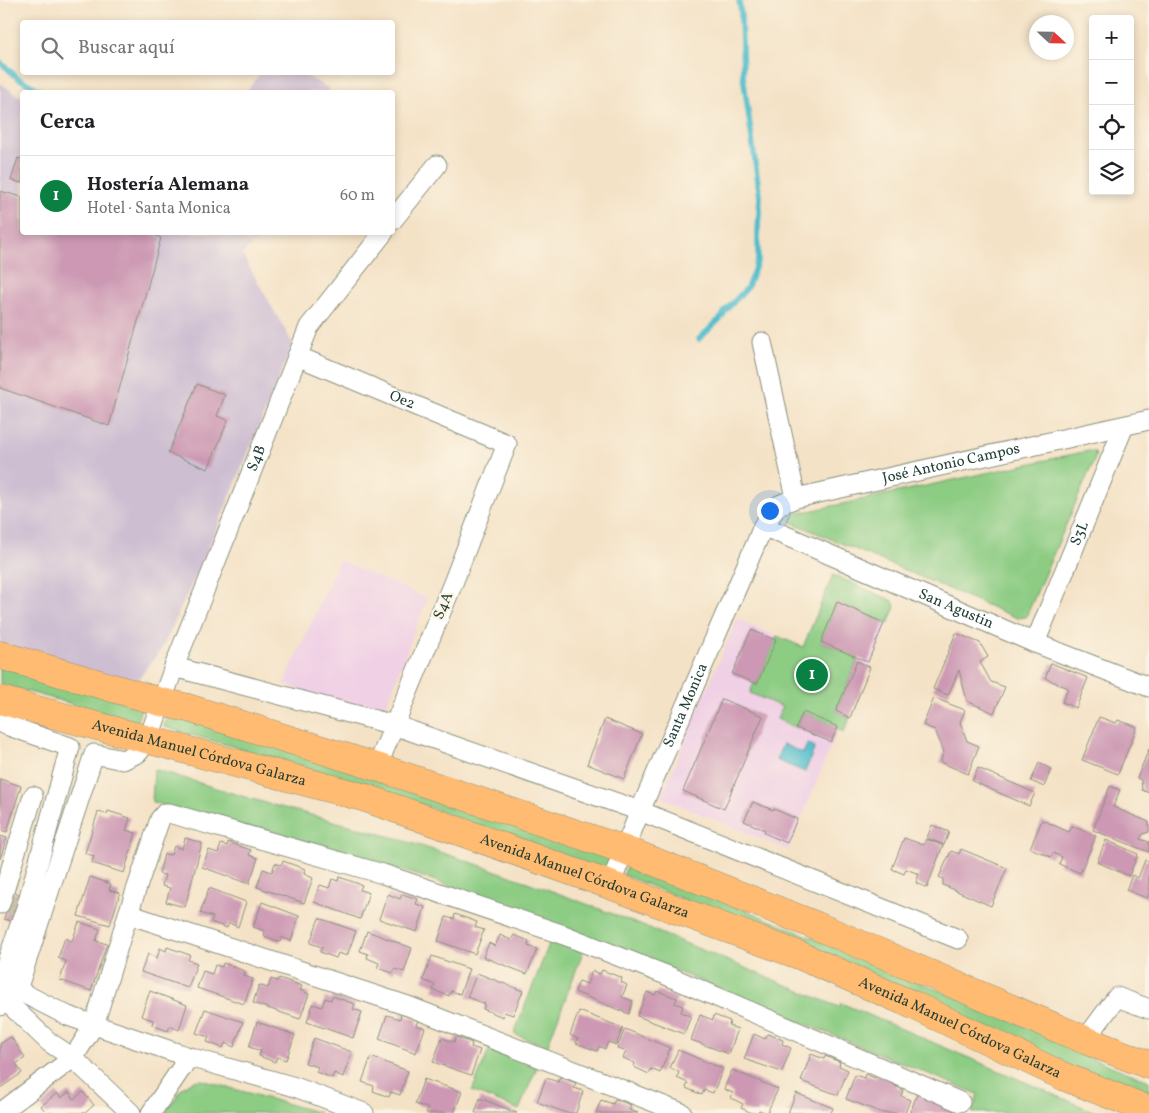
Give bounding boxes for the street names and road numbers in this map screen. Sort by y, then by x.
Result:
street label: Oe2 [386,385,418,415]
street label: José Antonio Campos [880,438,1022,489]
street label: S4B [242,442,271,475]
street label: S3L [1065,518,1094,549]
street label: San Agustin [915,584,997,634]
street label: S4A [429,589,459,623]
street label: Santa Monica [658,660,713,751]
street label: Avenida Manuel Córdova Galarza [89,715,308,792]
street label: Avenida Manuel Córdova Galarza [477,829,692,924]
street label: Avenida Manuel Córdova Galarza [855,972,1064,1084]

